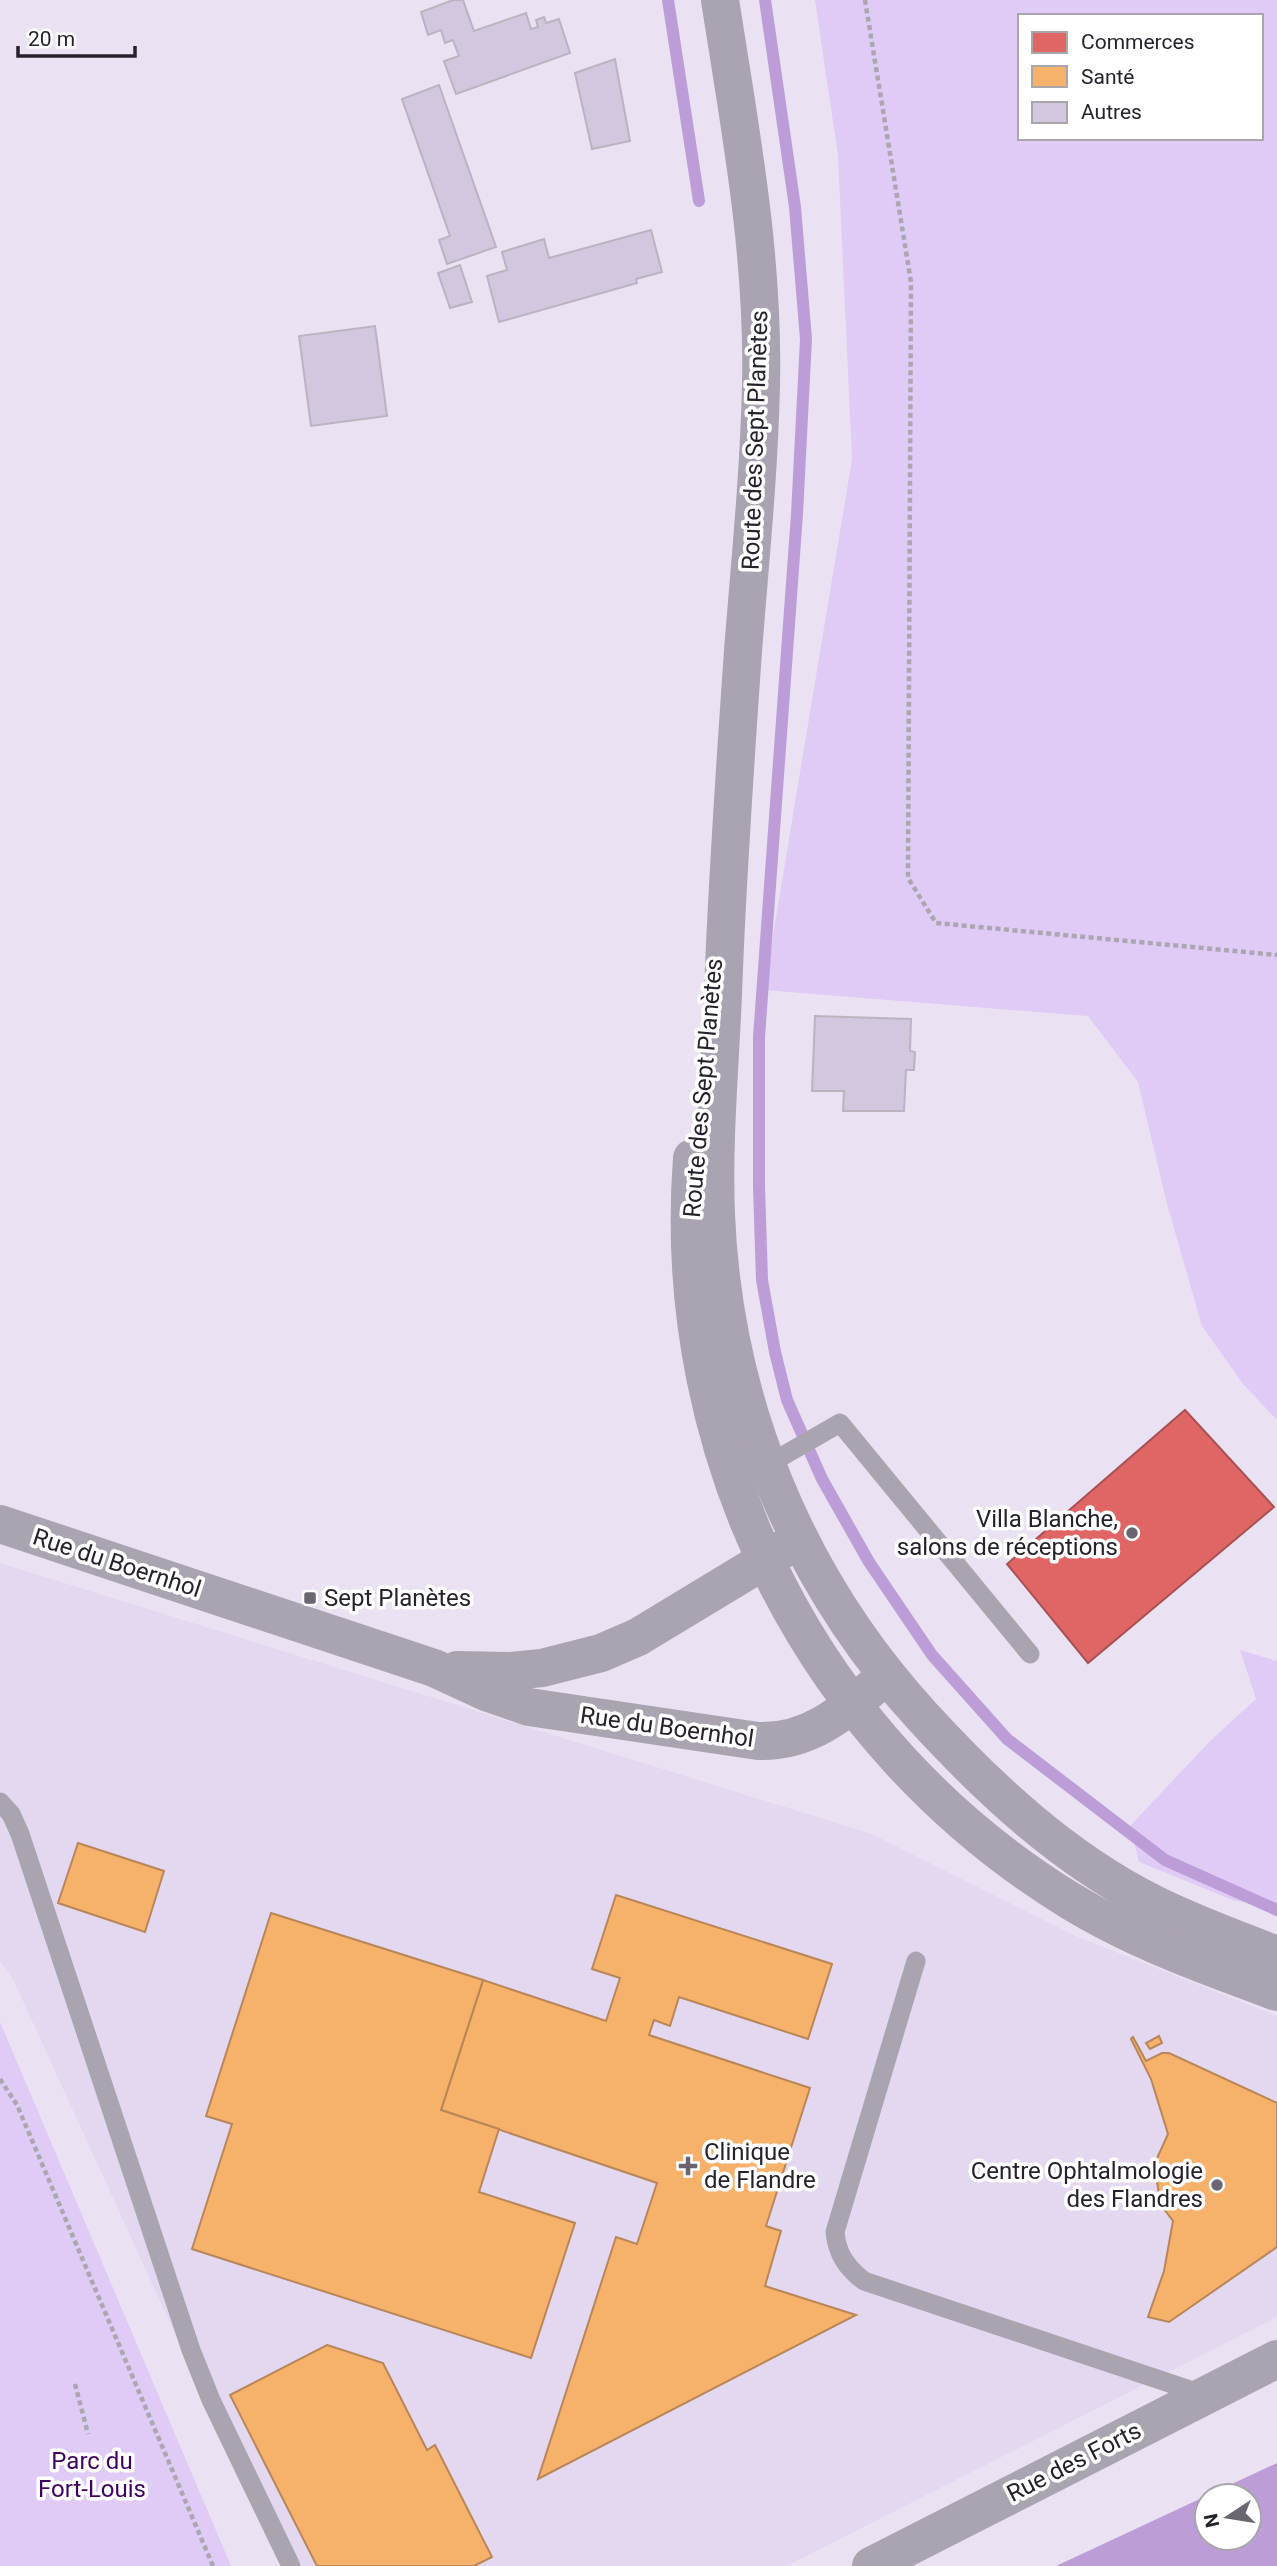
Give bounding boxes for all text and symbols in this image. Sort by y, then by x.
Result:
scale bar [18,14,135,58]
legend [1018,14,1263,140]
text: 20 m [28,27,75,51]
text: Commerces [1081,30,1195,54]
text: Santé [1081,65,1135,89]
text: Autres [1081,100,1142,124]
street label: Route des Sept Planètes [736,310,774,570]
street label: Route des Sept Planètes [678,957,728,1219]
place label: Villa Blanche, salons de réceptions [897,1505,1118,1561]
street label: Rue du Boernhol [29,1523,205,1603]
marker: Villa Blanche, salons de réceptions [1124,1525,1140,1541]
place label: Sept Planètes [324,1584,471,1612]
marker: Sept Planètes [302,1590,318,1606]
street label: Rue du Boernhol [578,1701,756,1753]
place label: Clinique de Flandre [704,2138,816,2194]
marker: Clinique de Flandre [678,2156,698,2176]
place label: Centre Ophtalmologie des Flandres [971,2157,1203,2213]
marker: Centre Ophtalmologie des Flandres [1209,2177,1225,2193]
street label: Rue des Forts [1002,2416,1146,2508]
park label: Parc du Fort-Louis [38,2447,146,2503]
north arrow [1193,2482,1263,2552]
text: N [1199,2511,1225,2529]

